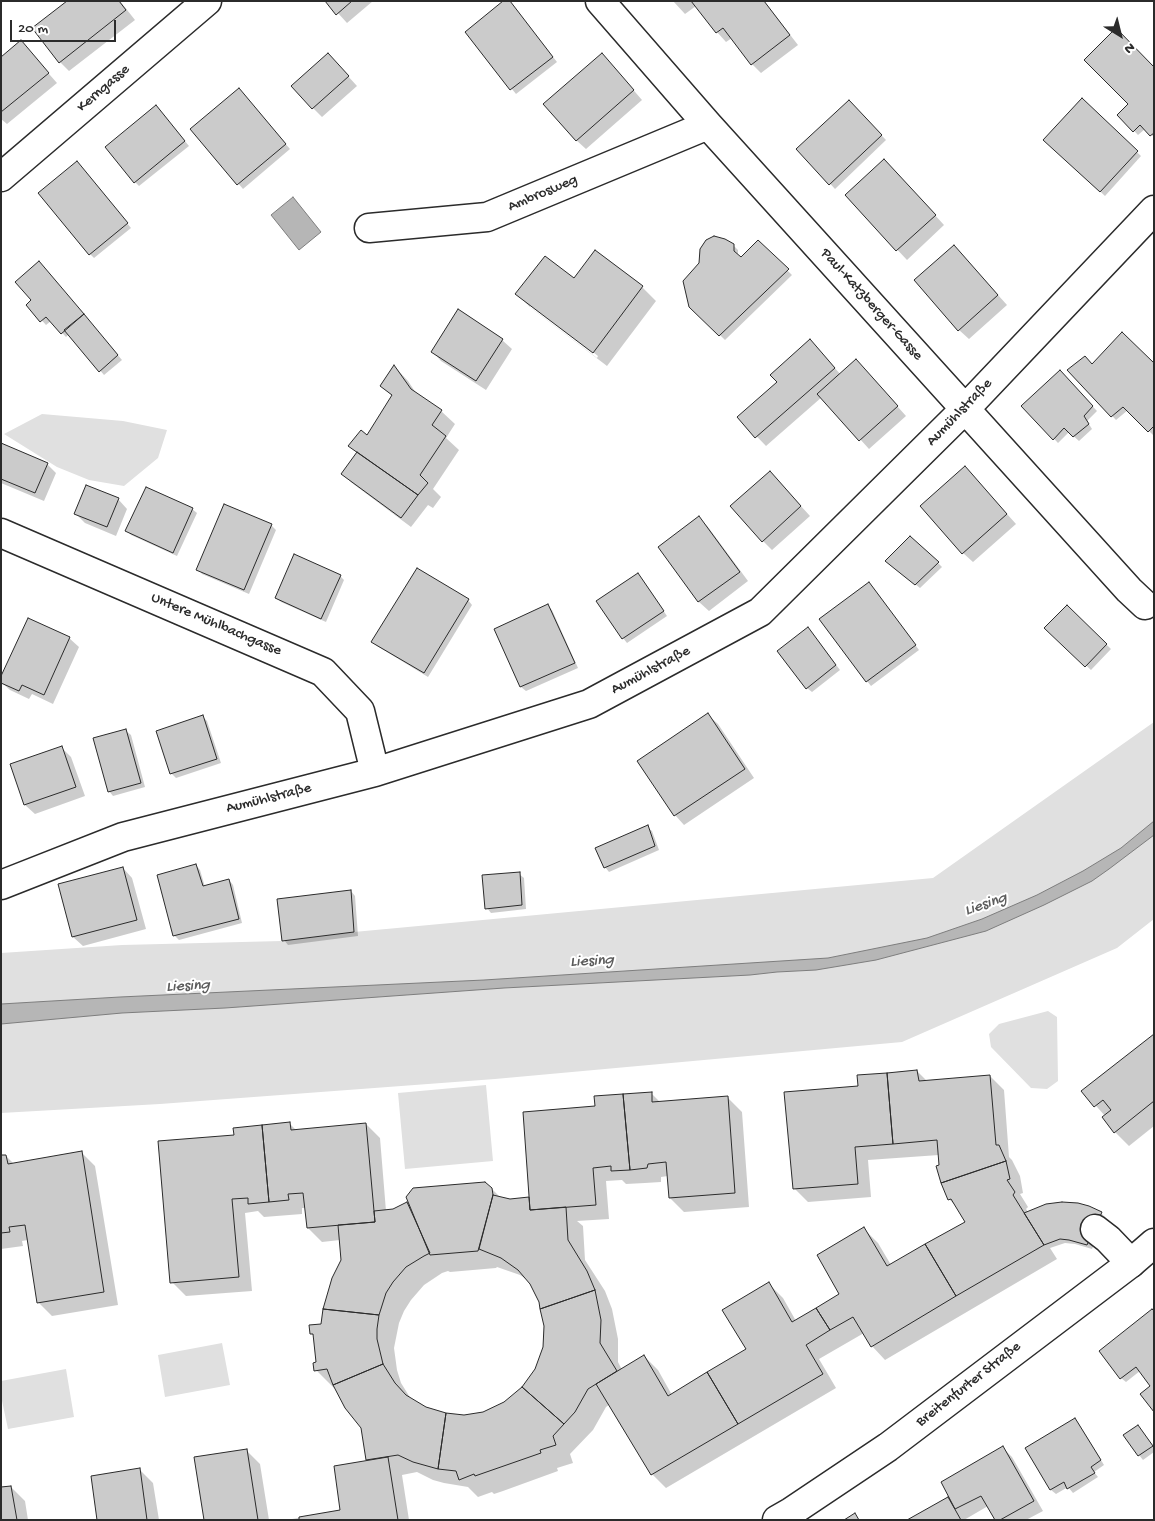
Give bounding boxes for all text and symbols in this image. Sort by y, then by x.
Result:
scale bar [12,10,119,42]
north arrow [1095,10,1145,60]
text: 20 m [18,20,48,38]
text: N [1120,38,1138,57]
street label: Kerngasse [74,61,134,117]
street label: Ambrosweg [505,171,581,217]
street label: Paul-Katzberger-Gasse [816,245,926,365]
street label: Aumühlstraße [923,375,997,451]
street label: Untere Mühlbachgasse [148,589,284,661]
street label: Aumühlstraße [608,643,694,699]
street label: Aumühlstraße [225,780,313,818]
water label: Liesing [962,889,1010,921]
water label: Liesing [570,951,614,973]
water label: Liesing [166,976,210,998]
street label: Breitenfurter Straße [913,1338,1025,1432]

